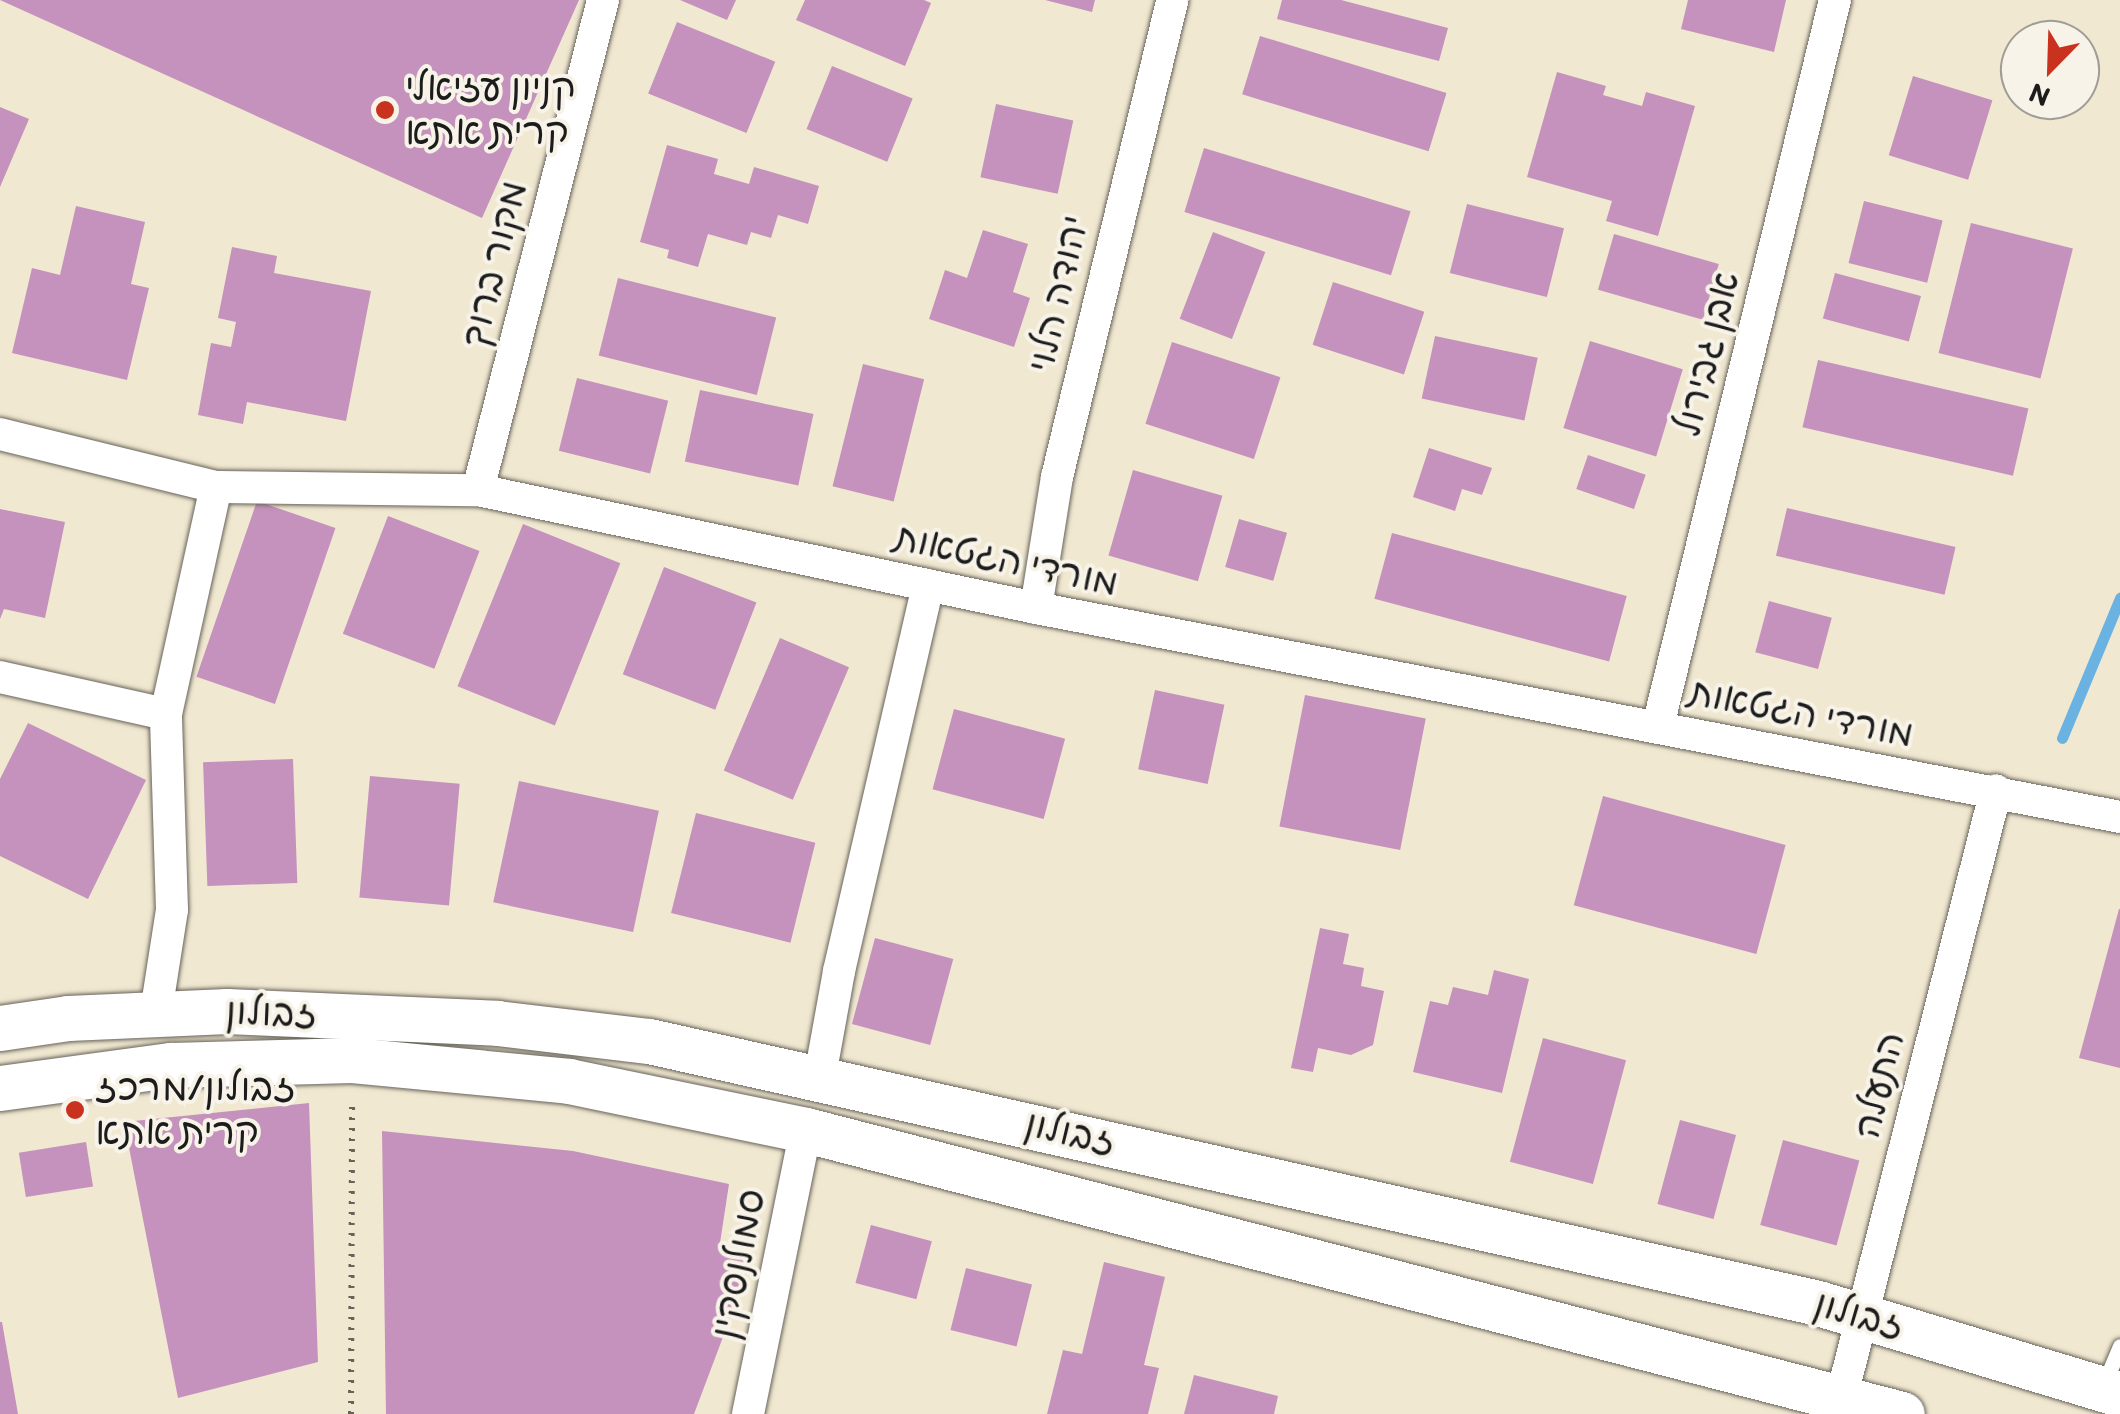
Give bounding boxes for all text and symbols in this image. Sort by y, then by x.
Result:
north arrow [2000,20,2100,120]
place label: קניון עזיאלי קרית אתא [405,65,576,154]
text: N [2024,76,2054,115]
marker: קניון עזיאלי קרית אתא [374,99,396,121]
street label: מקור ברוך [451,176,537,352]
street label: יהודה הלוי [1018,211,1098,377]
street label: אבן גבירול [1665,267,1749,441]
street label: מורדי הגטאות [890,514,1122,606]
street label: מורדי הגטאות [1685,669,1917,757]
street label: זבולון [224,989,318,1037]
street label: התעלה [1844,1027,1914,1143]
place label: זבולון/מרכז קרית אתא [95,1065,295,1154]
marker: זבולון/מרכז קרית אתא [64,1099,86,1121]
street label: זבולון [1020,1100,1120,1166]
street label: סמולנסקין [701,1185,775,1343]
street label: זבולון [1809,1280,1909,1350]

